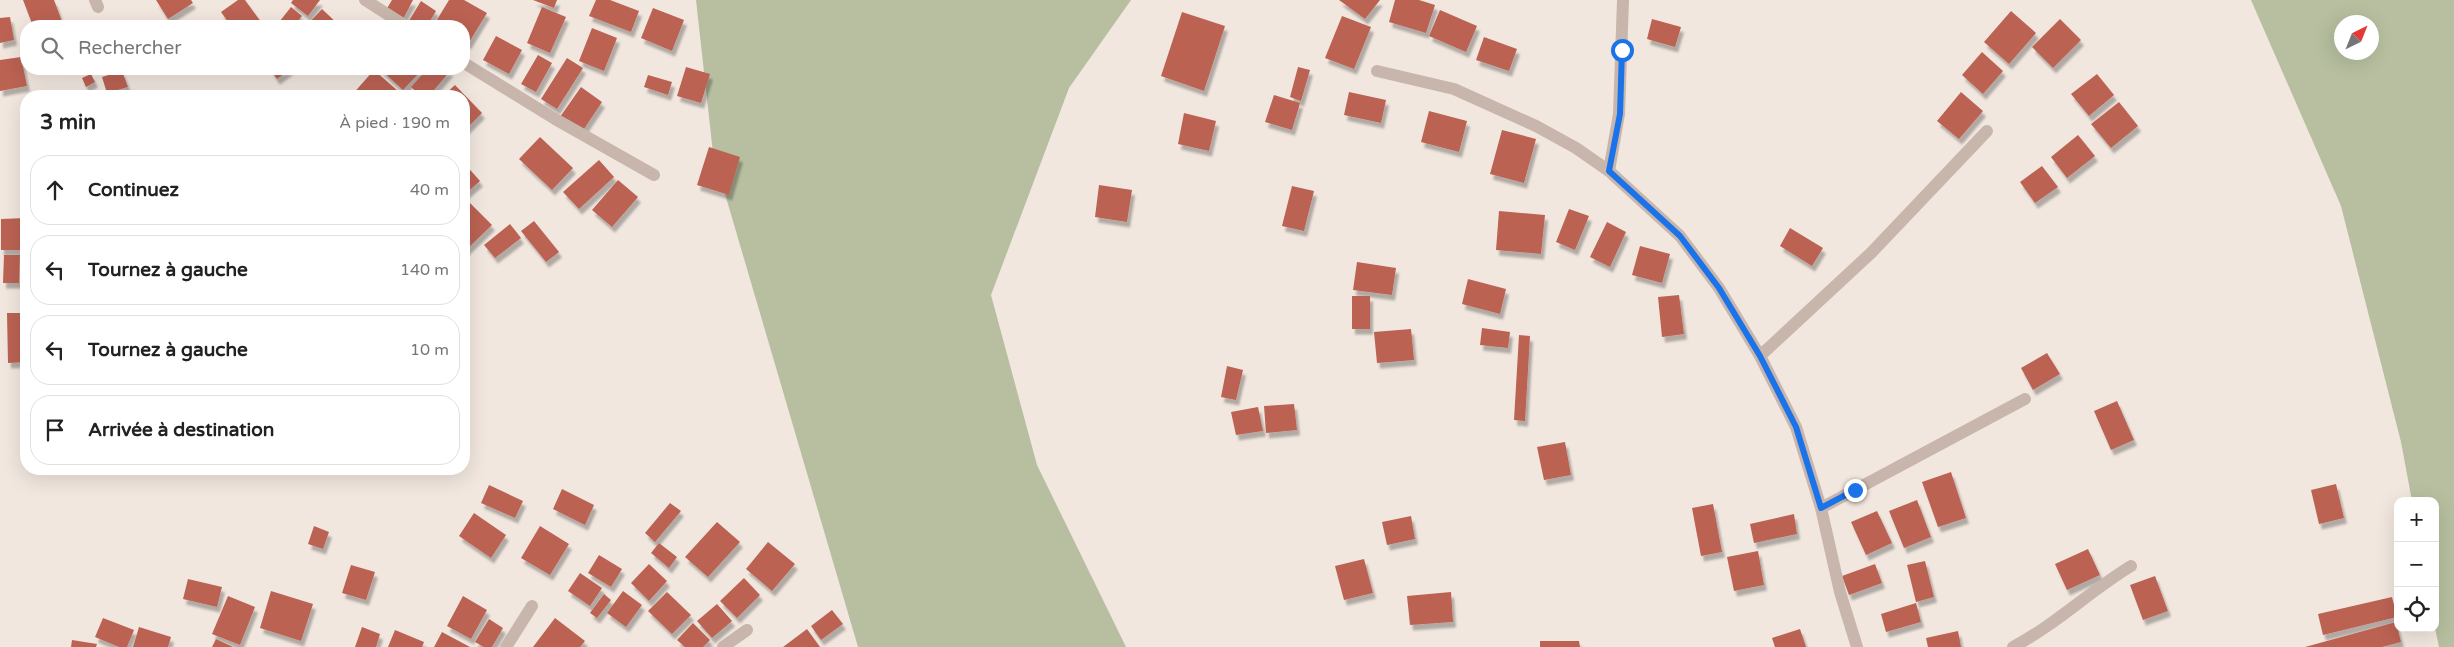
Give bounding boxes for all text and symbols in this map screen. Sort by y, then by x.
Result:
north arrow [2334,15,2379,60]
search box [20,20,470,75]
icon: search [38,34,66,62]
text: Rechercher [78,37,181,59]
route start [1611,39,1634,62]
text: 3 min [40,110,96,135]
text: À pied · 190 m [339,113,450,133]
icon: ahead [41,176,69,204]
text: Continuez [88,179,179,201]
text: 40 m [410,180,449,200]
icon: left [41,256,69,284]
text: Tournez à gauche [88,259,248,281]
text: 140 m [400,260,449,280]
icon: left [41,336,69,364]
text: Tournez à gauche [88,339,248,361]
text: 10 m [410,340,449,360]
icon: arrive [41,416,69,444]
text: Arrivée à destination [88,419,274,441]
route end [1844,479,1867,502]
map controls [2394,497,2439,632]
button: + [2394,497,2439,542]
button: − [2394,542,2439,587]
button: locate [2394,587,2439,632]

